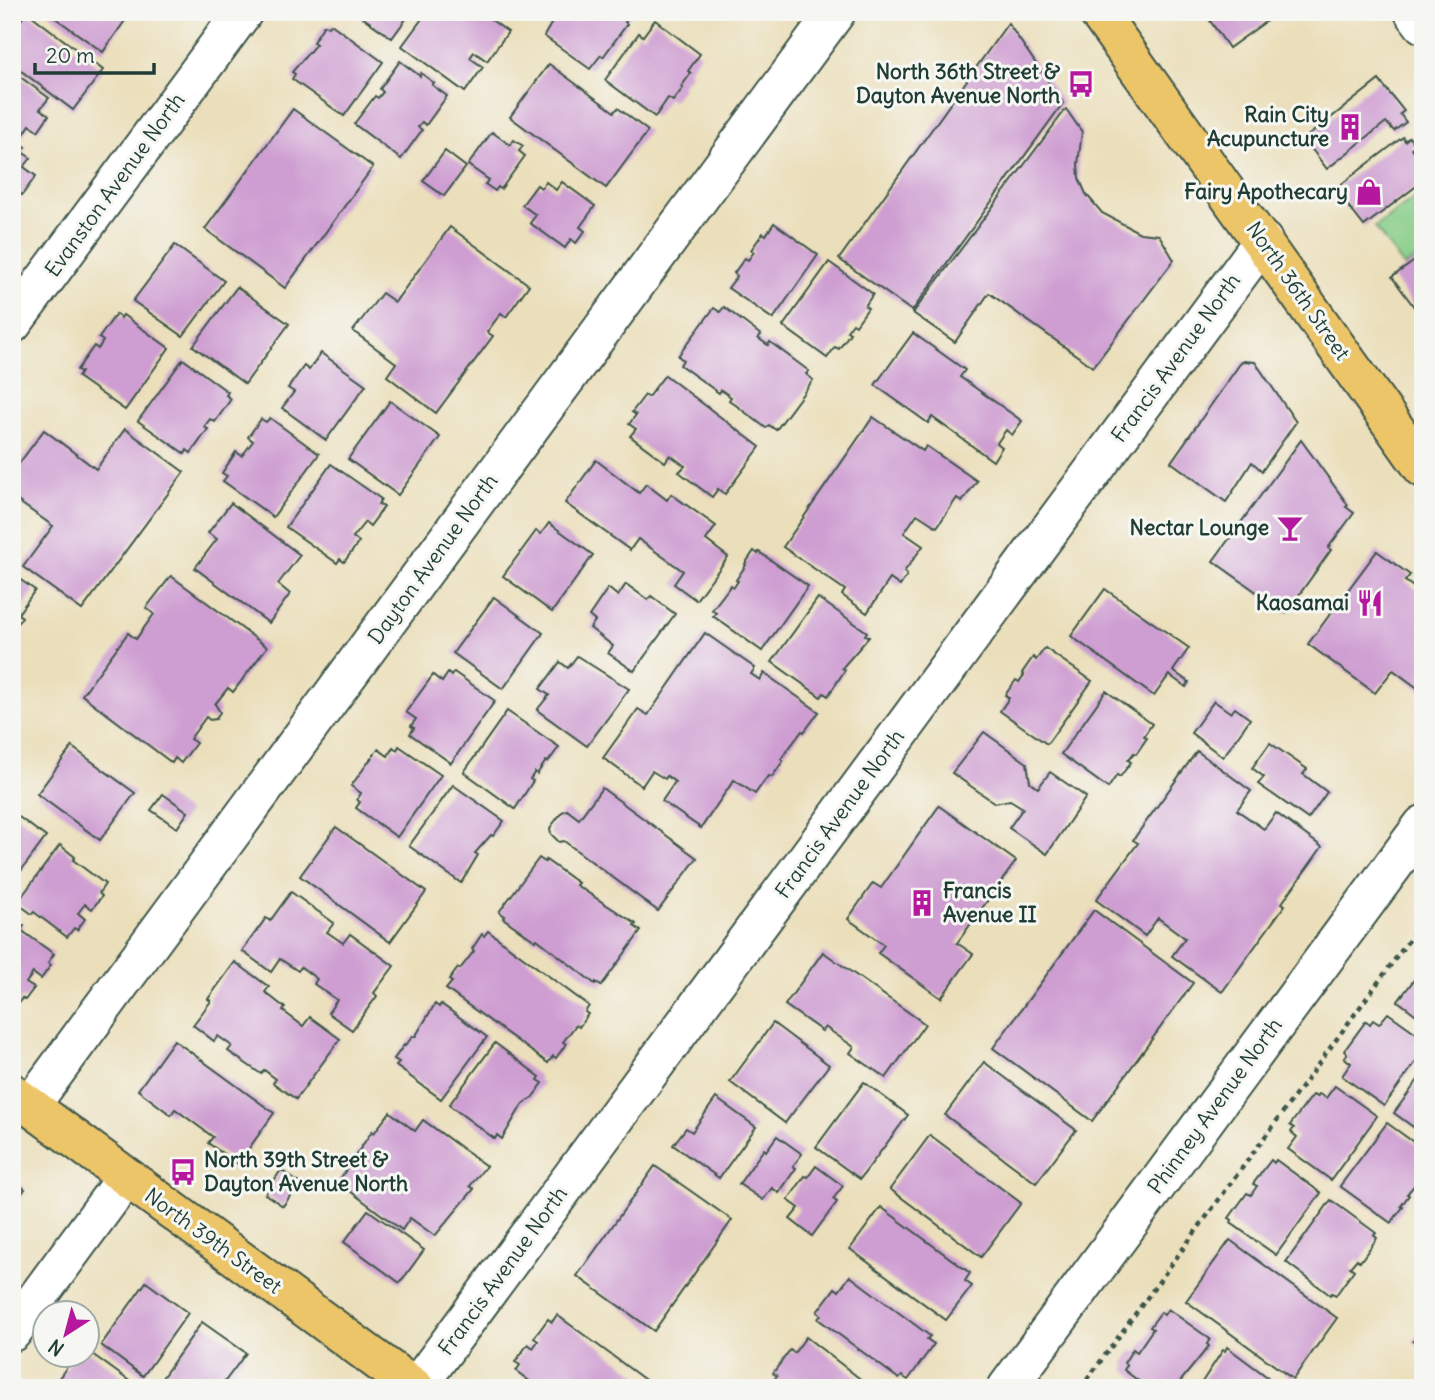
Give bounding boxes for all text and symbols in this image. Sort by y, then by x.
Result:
scale bar [35,32,154,76]
text: 20 m [46,42,95,69]
place label: North 36th Street & Dayton Avenue North [856,58,1060,109]
bus stop icon: North 36th Street & Dayton Avenue North [1066,69,1096,99]
street label: Evanston Avenue North [39,87,191,282]
place label: Rain City Acupuncture [1207,101,1329,152]
building icon: Rain City Acupuncture [1335,112,1365,142]
shop icon: Fairy Apothecary [1354,177,1384,207]
place label: Fairy Apothecary [1184,178,1348,205]
street label: North 36th Street [1241,216,1356,365]
street label: Francis Avenue North [1105,268,1246,448]
street label: Dayton Avenue North [362,468,503,649]
bar icon: Nectar Lounge [1275,513,1305,543]
place label: Nectar Lounge [1130,514,1269,541]
restaurant icon: Kaosamai [1355,588,1385,618]
place label: Kaosamai [1256,589,1349,616]
street label: Francis Avenue North [769,724,910,904]
place label: Francis Avenue II [943,877,1037,928]
building icon: Francis Avenue II [907,888,937,918]
street label: Phinney Avenue North [1142,1012,1288,1199]
place label: North 39th Street & Dayton Avenue North [204,1146,408,1197]
bus stop icon: North 39th Street & Dayton Avenue North [168,1157,198,1187]
street label: Francis Avenue North [432,1181,573,1361]
street label: North 39th Street [139,1182,287,1299]
north arrow [32,1298,102,1368]
text: N [44,1334,68,1361]

